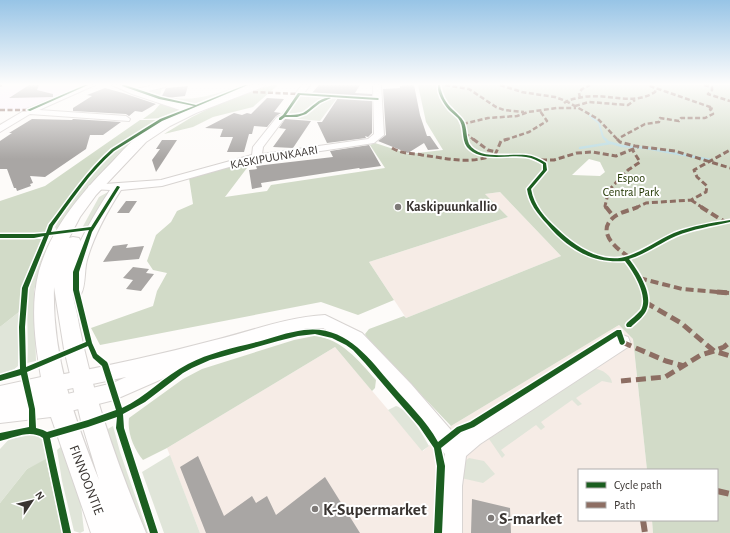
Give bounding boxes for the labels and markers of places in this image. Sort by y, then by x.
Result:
place label: Kaskipuunkallio [406,200,497,214]
marker: Kaskipuunkallio [393,202,403,212]
place label: K-Supermarket [323,501,427,518]
marker: K-Supermarket [310,504,320,514]
place label: S-market [499,510,562,527]
marker: S-market [486,513,496,523]

